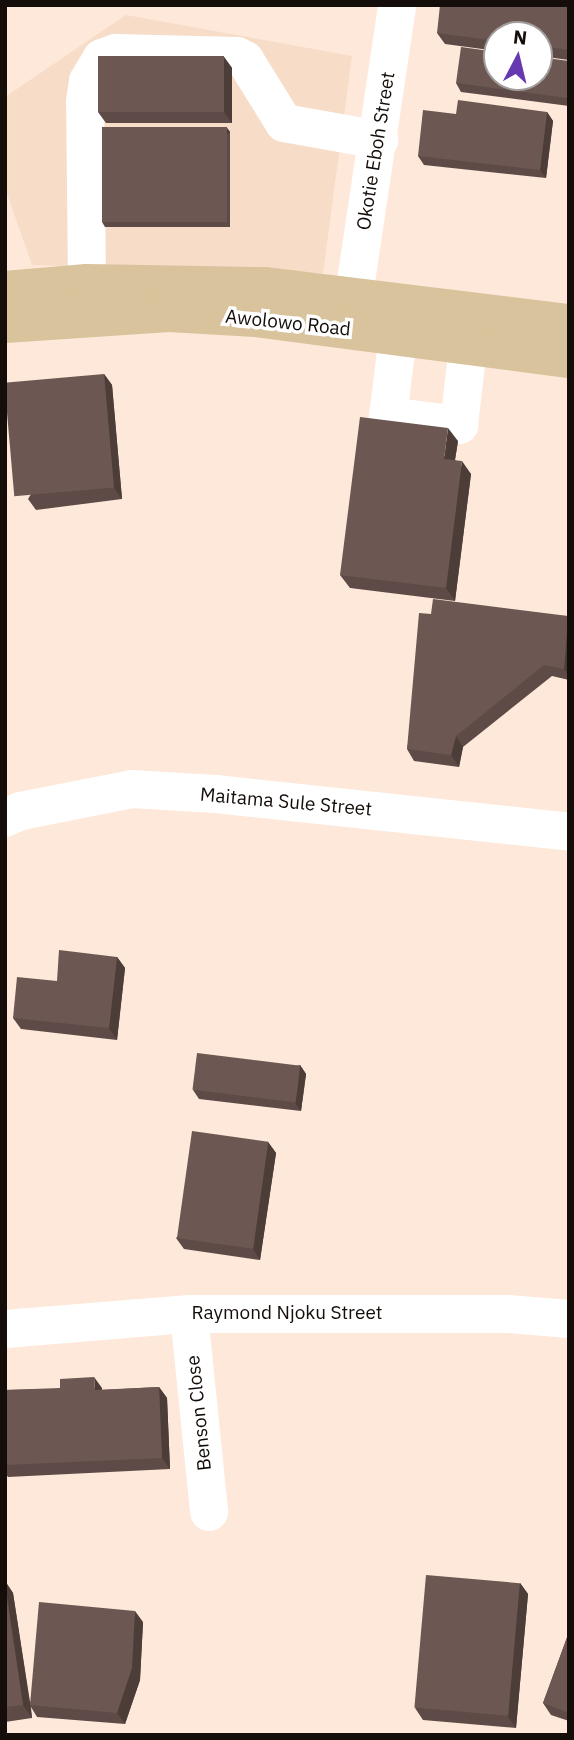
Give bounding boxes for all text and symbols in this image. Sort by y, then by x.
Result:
north arrow [483,21,553,91]
text: N [512,24,529,50]
street label: Okotie Eboh Street [352,70,400,232]
street label: Awolowo Road [224,305,352,341]
street label: Maitama Sule Street [199,783,373,821]
street label: Raymond Njoku Street [191,1302,383,1324]
street label: Benson Close [182,1354,216,1472]

